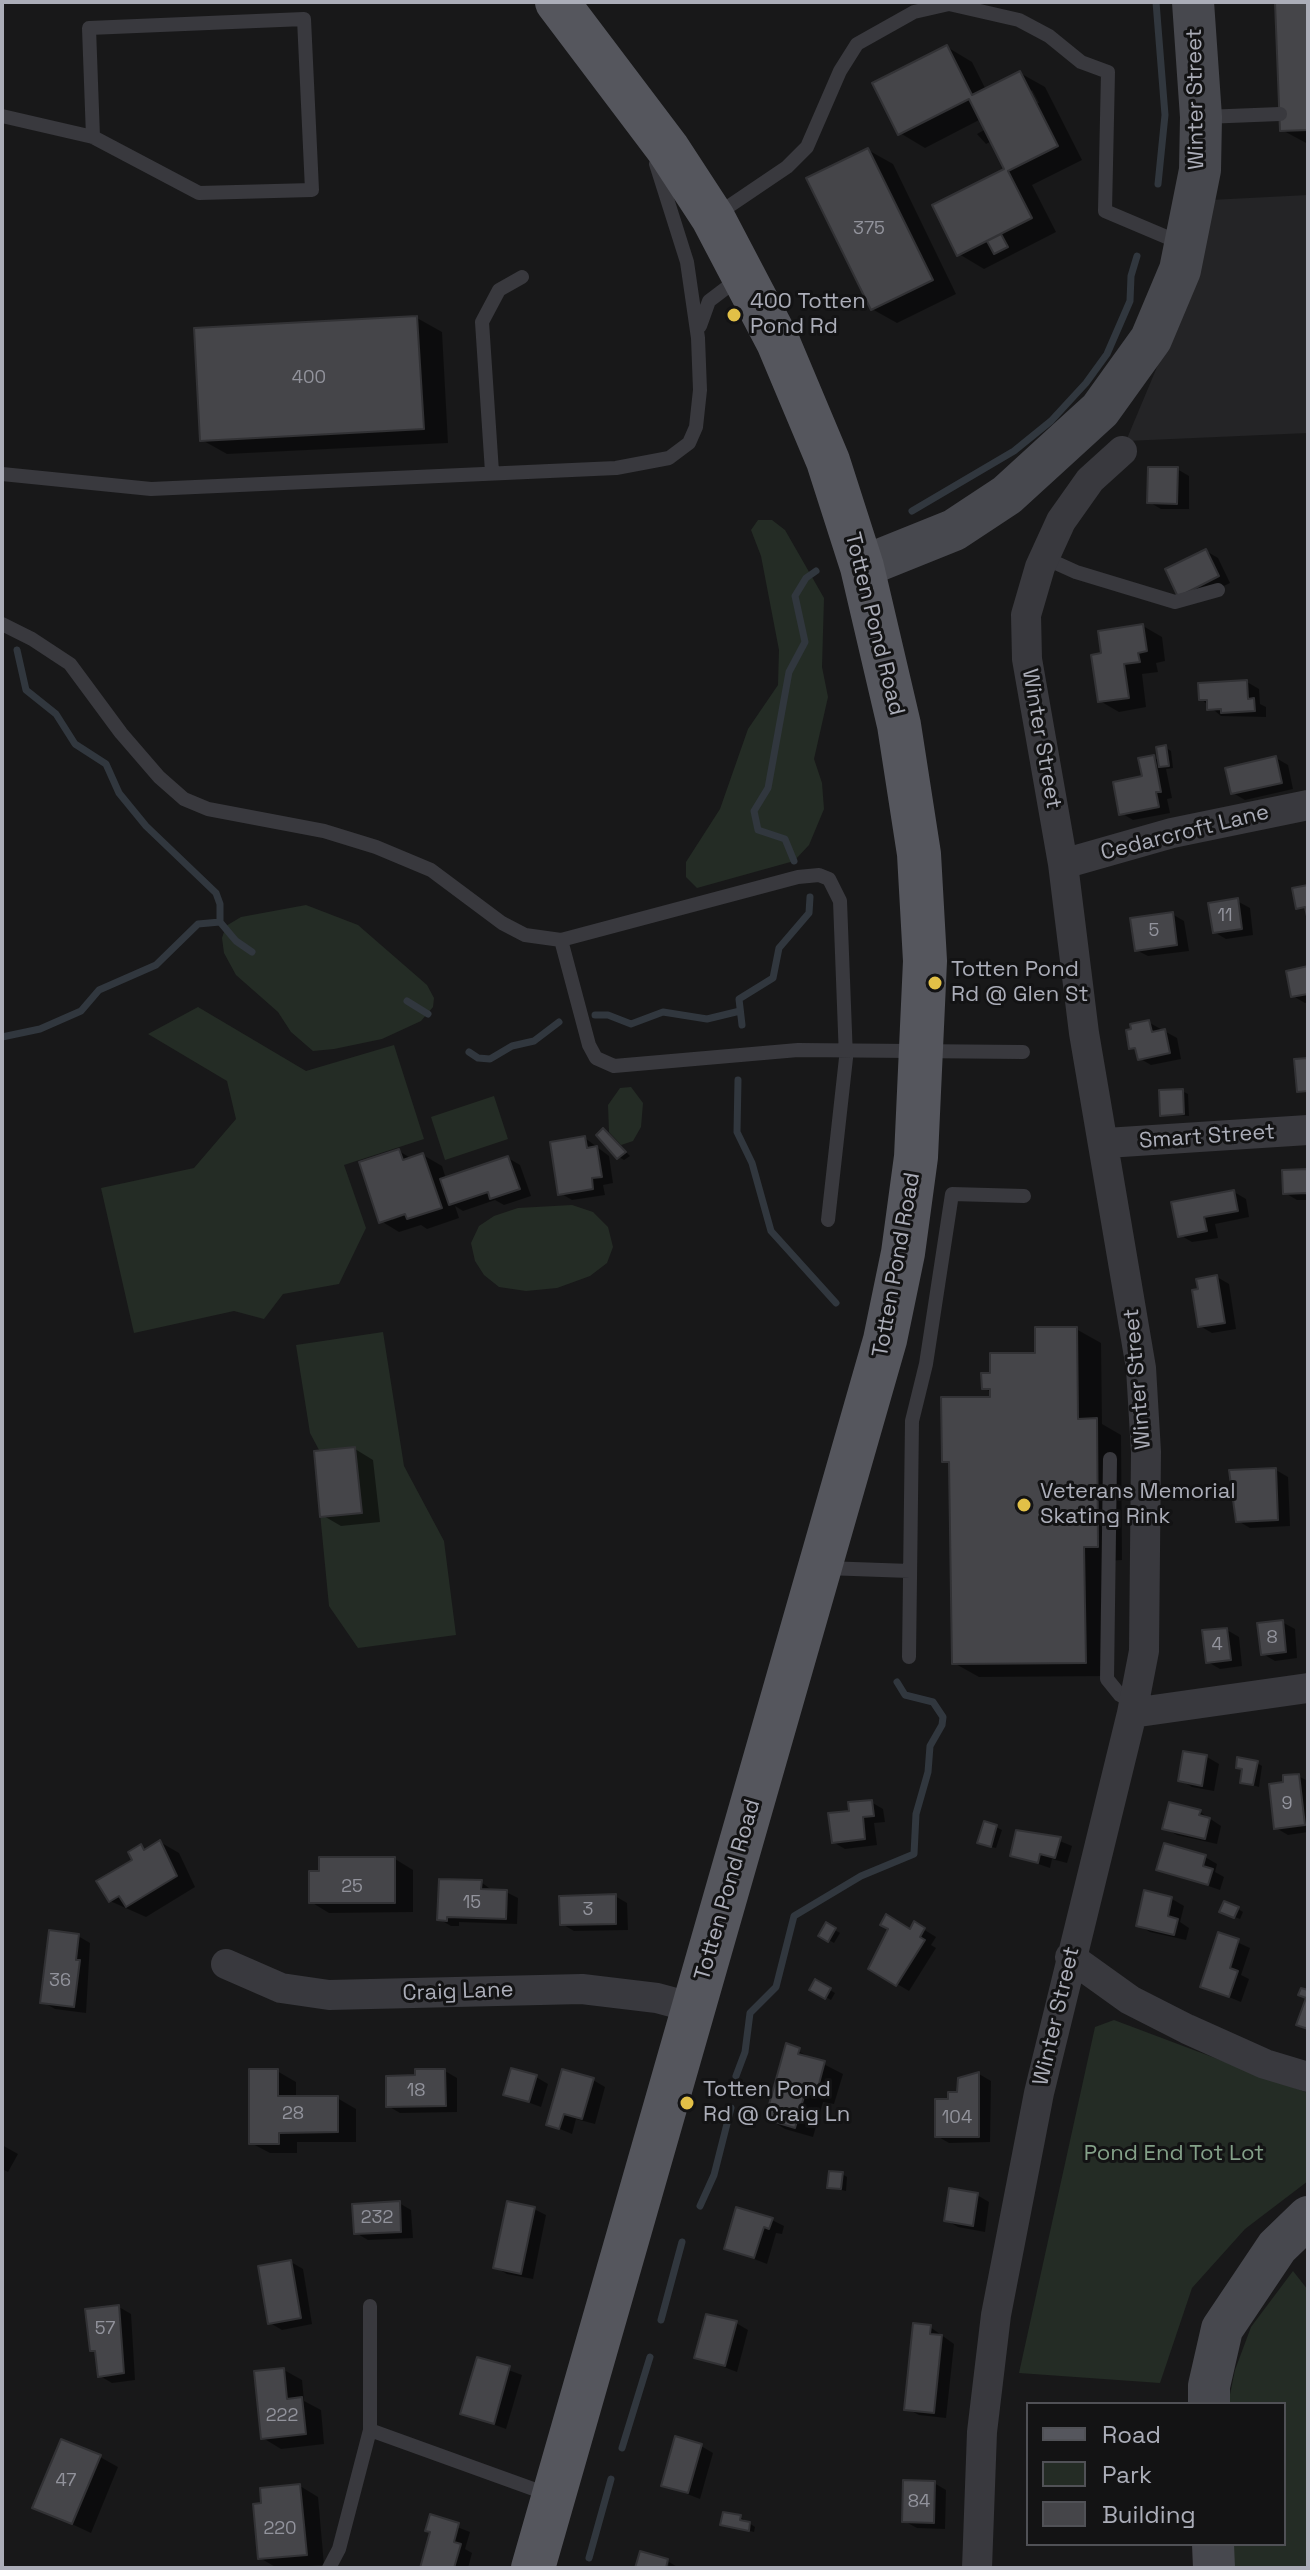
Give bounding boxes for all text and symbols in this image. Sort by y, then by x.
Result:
street label: Winter Street [1182,28,1210,170]
house number: 375 [853,218,885,240]
place label: 400 Totten Pond Rd [750,289,866,340]
marker: 400 Totten Pond Rd [725,306,743,324]
house number: 400 [292,367,326,389]
street label: Totten Pond Road [839,530,909,718]
street label: Winter Street [1016,667,1066,811]
street label: Cedarcroft Lane [1098,799,1272,867]
house number: 11 [1217,905,1233,927]
house number: 5 [1149,920,1159,942]
place label: Totten Pond Rd @ Glen St [951,957,1089,1008]
marker: Totten Pond Rd @ Glen St [926,974,944,992]
street label: Smart Street [1138,1119,1276,1155]
street label: Totten Pond Road [868,1170,926,1360]
street label: Winter Street [1119,1307,1157,1451]
place label: Veterans Memorial Skating Rink [1040,1479,1236,1530]
marker: Veterans Memorial Skating Rink [1015,1496,1033,1514]
house number: 8 [1266,1627,1278,1649]
house number: 4 [1211,1634,1223,1656]
house number: 9 [1281,1793,1293,1815]
street label: Totten Pond Road [689,1796,767,1984]
house number: 25 [341,1876,363,1898]
house number: 15 [463,1892,481,1914]
house number: 3 [583,1899,593,1921]
street label: Winter Street [1028,1944,1086,2088]
house number: 36 [49,1970,71,1992]
street label: Craig Lane [402,1977,514,2007]
place label: Totten Pond Rd @ Craig Ln [703,2077,850,2128]
house number: 18 [407,2080,425,2102]
marker: Totten Pond Rd @ Craig Ln [678,2094,696,2112]
house number: 28 [282,2103,304,2125]
house number: 104 [942,2107,972,2129]
park label: Pond End Tot Lot [1084,2141,1264,2167]
house number: 232 [361,2207,393,2229]
house number: 57 [95,2318,115,2340]
legend [1026,2402,1286,2546]
house number: 222 [266,2405,298,2427]
text: Road [1102,2419,1161,2450]
text: Park [1102,2459,1152,2490]
house number: 47 [56,2470,76,2492]
house number: 84 [908,2491,930,2513]
text: Building [1102,2499,1196,2530]
house number: 220 [263,2518,297,2540]

